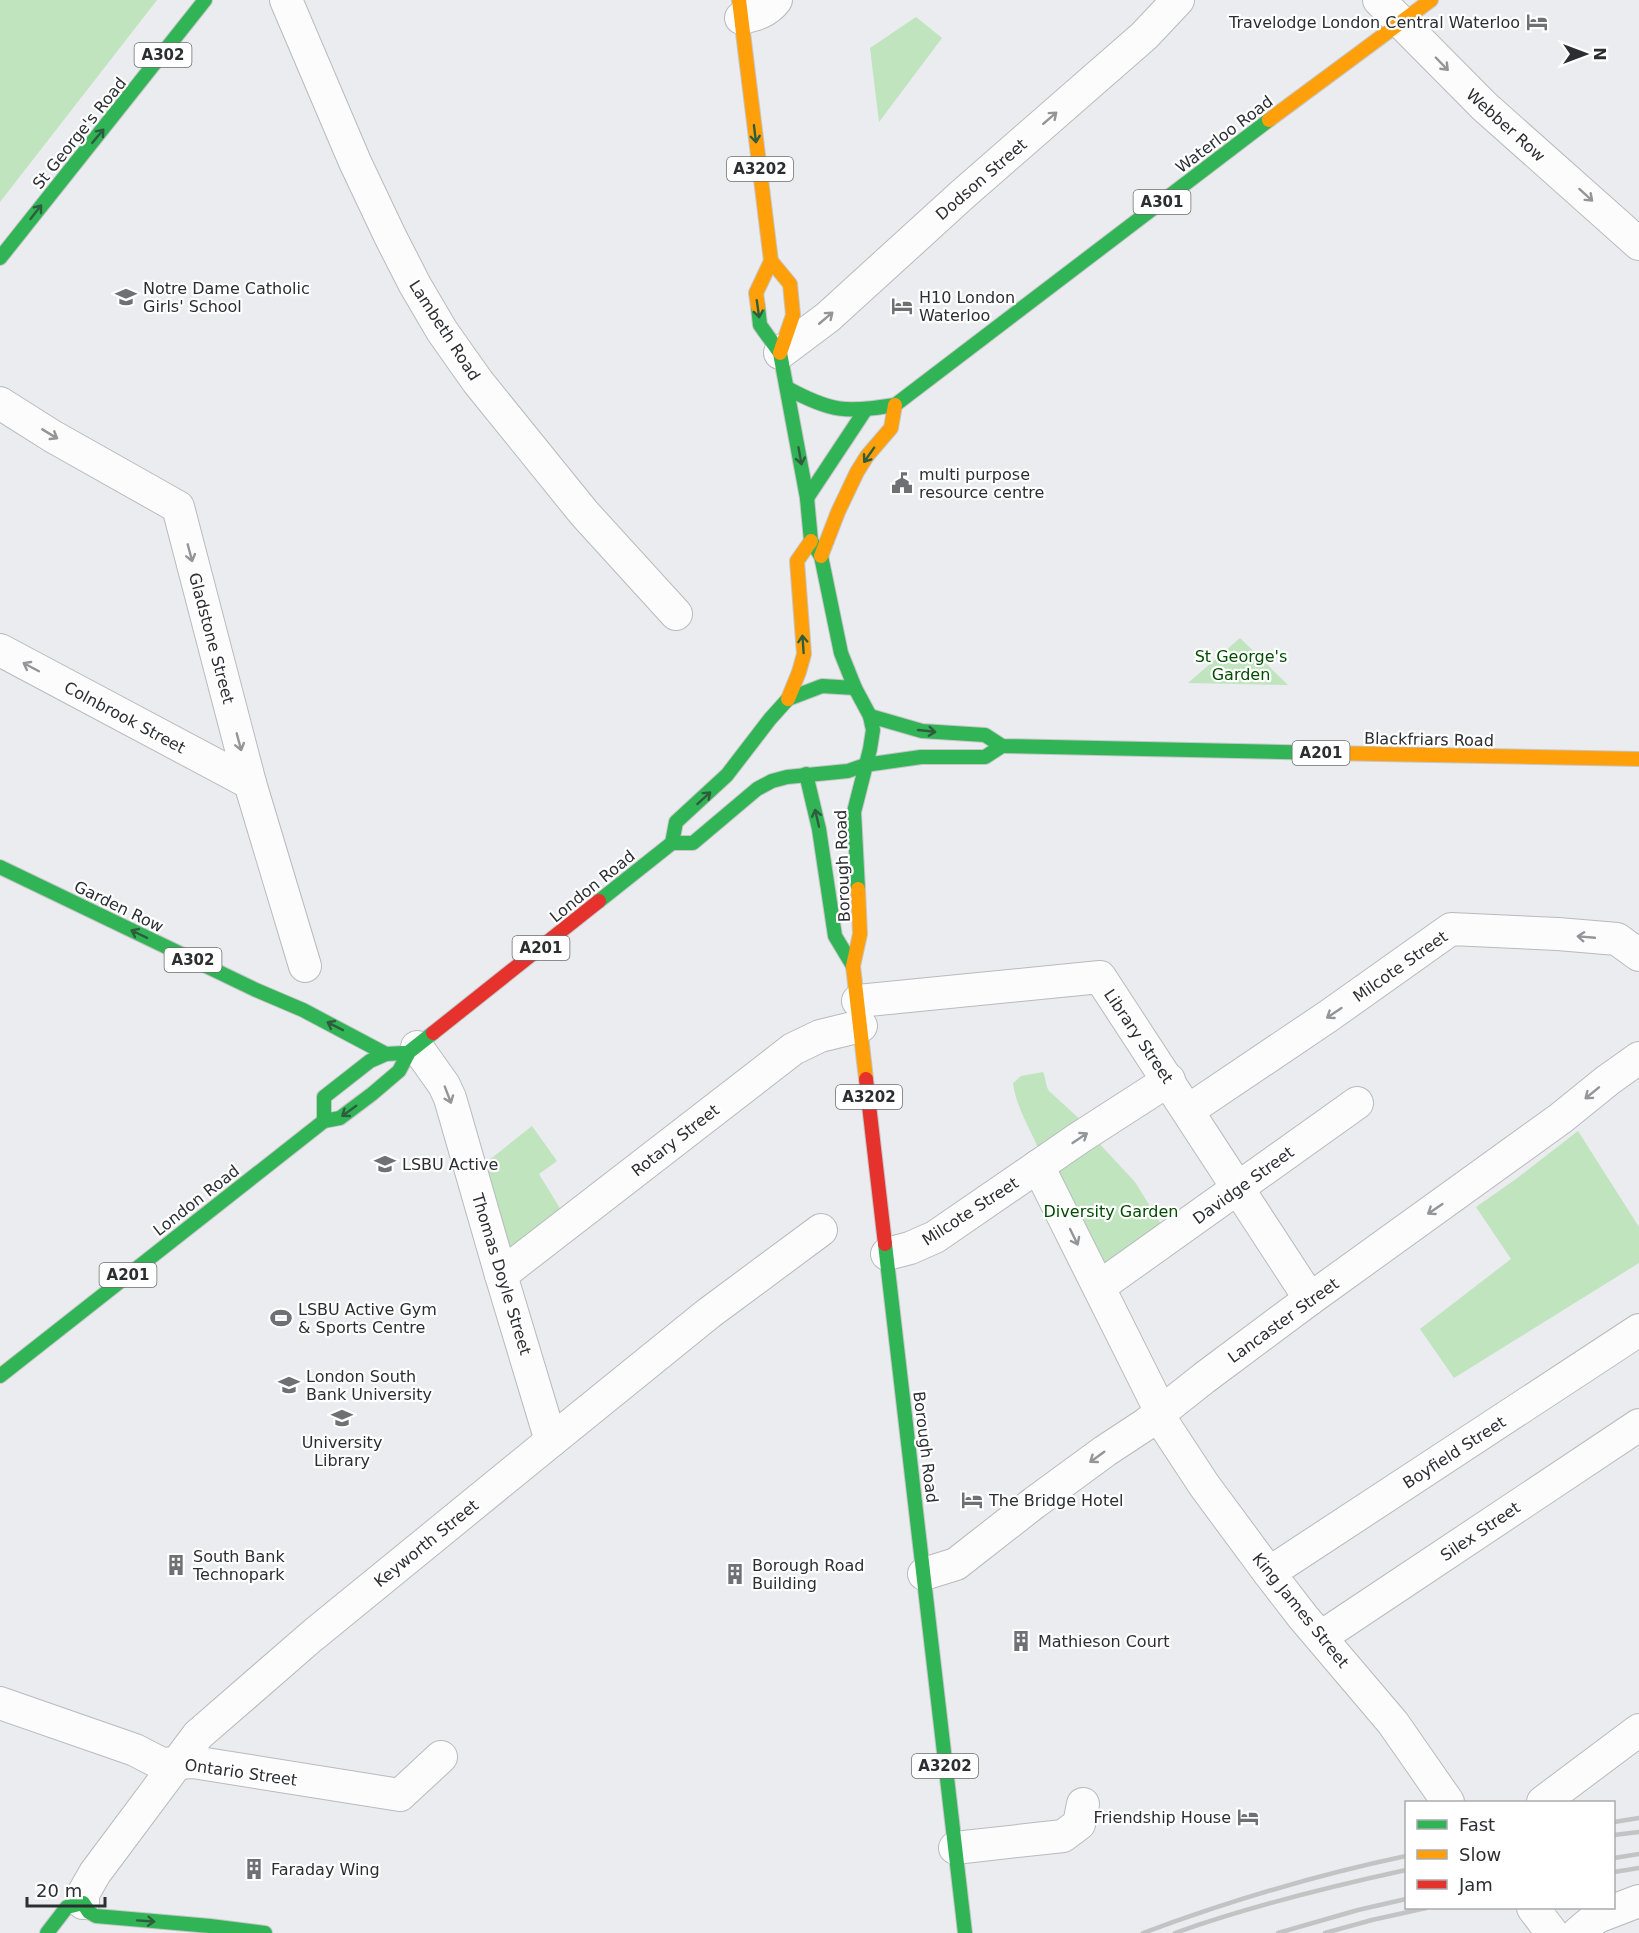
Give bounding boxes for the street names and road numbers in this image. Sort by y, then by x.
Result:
road number: A302 [134,43,192,67]
street label: St George's Road [29,74,130,193]
street label: Webber Row [1462,85,1549,166]
street label: Waterloo Road [1172,92,1277,177]
street label: Dodson Street [932,135,1031,224]
road number: A3202 [727,157,793,181]
road number: A301 [1134,190,1190,214]
street label: Lambeth Road [405,276,484,384]
street label: Gladstone Street [185,571,238,706]
street label: Colnbrook Street [61,677,189,757]
street label: Blackfriars Road [1364,729,1494,750]
road number: A201 [1292,741,1350,765]
street label: Borough Road [831,809,854,923]
street label: London Road [546,846,639,926]
street label: Garden Row [71,877,167,936]
street label: Milcote Street [1349,927,1451,1006]
road number: A201 [512,936,570,960]
road number: A302 [164,948,222,972]
street label: Library Street [1100,986,1177,1087]
road number: A3202 [836,1085,902,1109]
street label: Rotary Street [628,1100,723,1181]
street label: Davidge Street [1189,1142,1297,1228]
street label: London Road [150,1161,243,1240]
street label: Milcote Street [919,1173,1022,1250]
street label: Thomas Doyle Street [468,1190,535,1357]
road number: A201 [100,1263,156,1287]
street label: Lancaster Street [1224,1274,1342,1367]
street label: Borough Road [909,1390,942,1504]
street label: Boyfield Street [1399,1412,1509,1493]
street label: Keyworth Street [370,1496,482,1591]
street label: Silex Street [1437,1498,1524,1565]
street label: King James Street [1248,1549,1353,1672]
road number: A3202 [912,1754,978,1778]
street label: Ontario Street [183,1755,298,1790]

